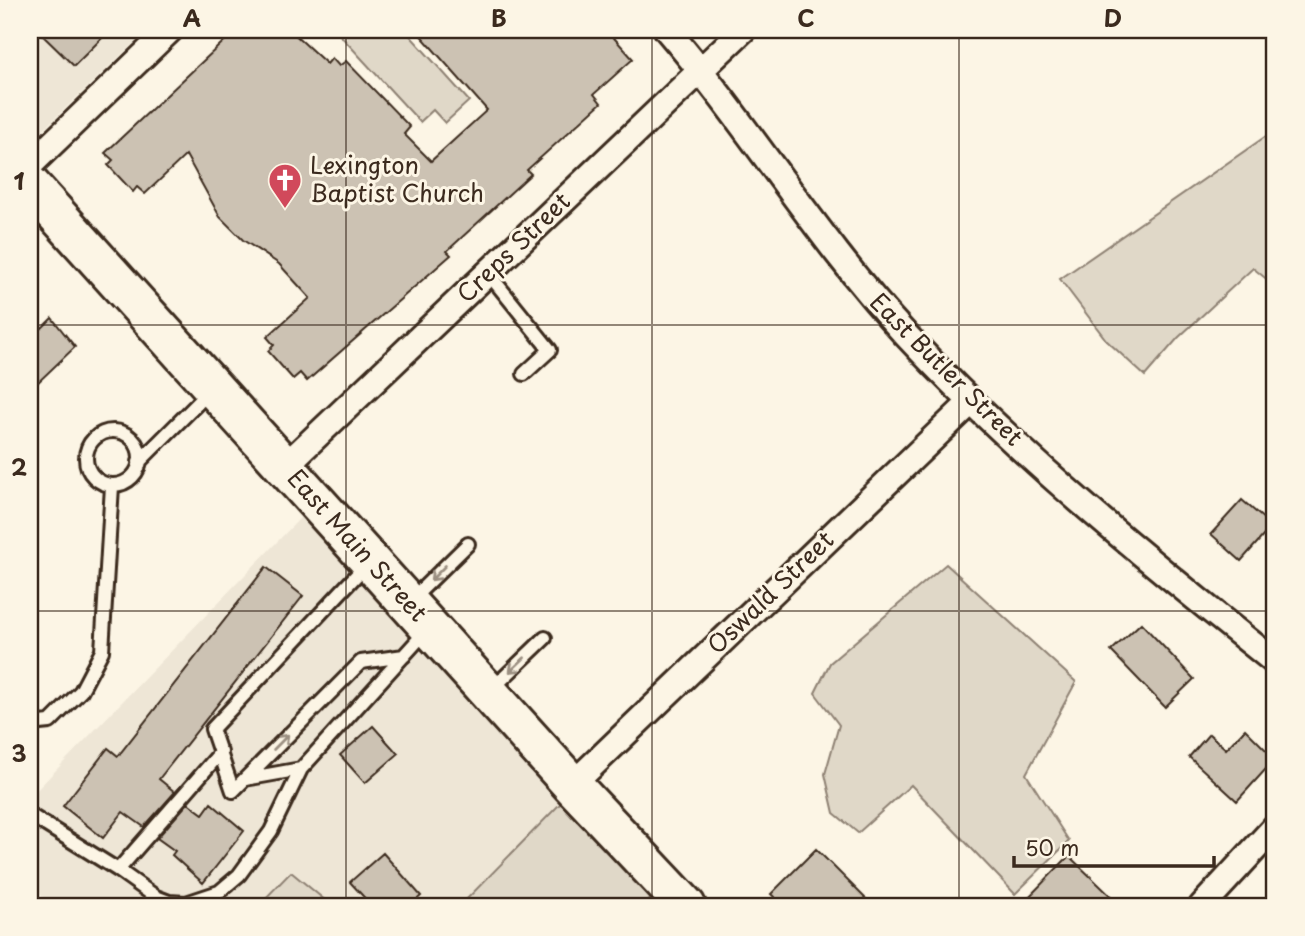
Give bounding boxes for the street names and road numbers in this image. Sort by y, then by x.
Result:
street label: Creps Street [448,183,578,310]
street label: East Butler Street [863,284,1032,453]
street label: East Main Street [280,460,437,629]
street label: Oswald Street [698,522,841,661]

